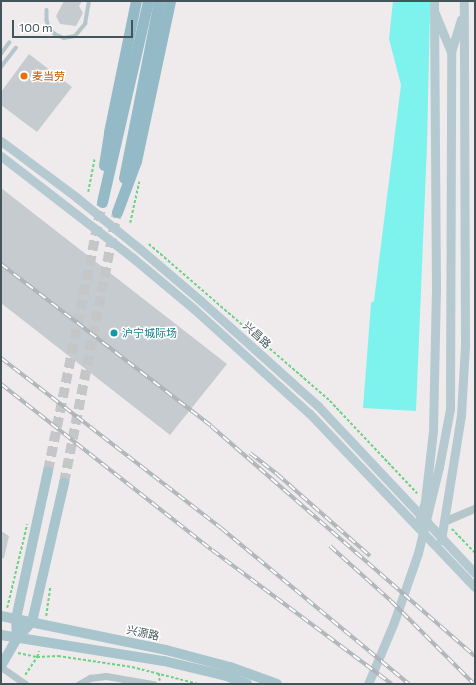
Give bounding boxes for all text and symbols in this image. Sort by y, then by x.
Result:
scale bar [14,12,135,38]
text: 100 m [19,20,53,34]
place label: 麦当劳 [32,69,65,83]
marker: 麦当劳 [19,71,29,81]
street label: 兴昌路 [240,319,274,351]
place label: 沪宁城际场 [122,326,177,340]
marker: 沪宁城际场 [109,328,119,338]
street label: 兴源路 [125,623,161,643]

